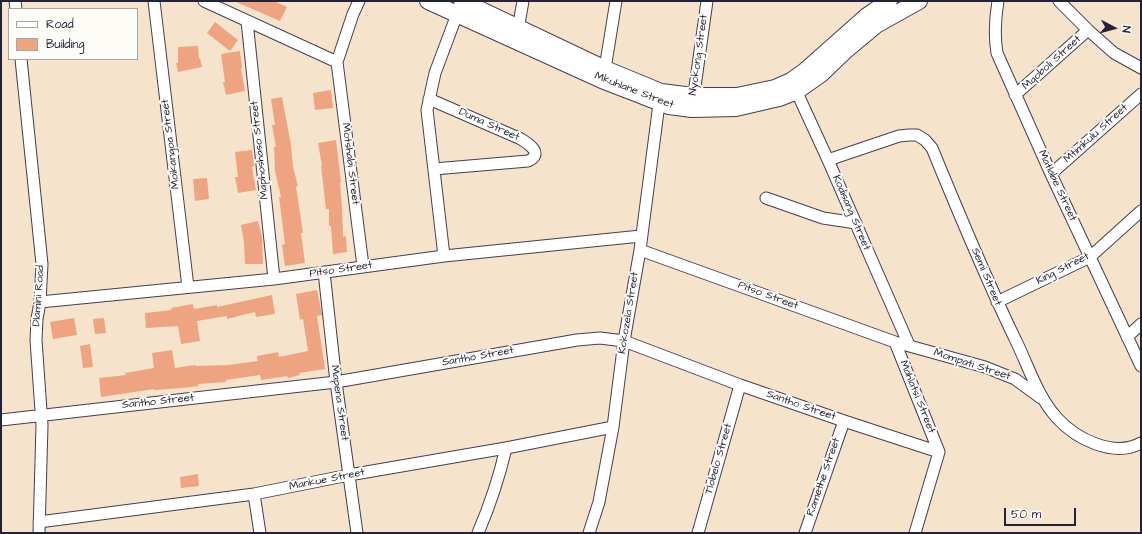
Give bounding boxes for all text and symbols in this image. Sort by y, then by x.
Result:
legend [8,8,138,60]
north arrow [1094,8,1134,48]
street label: Nyokong Street [687,14,711,96]
text: Road [46,16,74,33]
text: N [1119,25,1134,34]
street label: Mqoboli Street [1020,33,1084,93]
text: Building [46,36,84,53]
street label: Mkuhlane Street [592,70,676,112]
street label: Moikangoa Street [159,98,183,190]
street label: Maphoshaso Street [248,100,272,200]
street label: Mtimkulu Street [1061,102,1131,166]
street label: Duma Street [457,106,521,144]
street label: Motshabi Street [338,122,362,206]
street label: Matlabe Street [1035,148,1079,224]
street label: Kodisang Street [829,173,873,253]
street label: Semi Street [968,246,1004,308]
street label: King Street [1034,250,1092,288]
street label: Pitso Street [309,259,373,281]
street label: Dlamini Road [30,265,48,327]
street label: Kokozela Street [616,271,642,355]
street label: Pitso Street [736,279,800,313]
street label: Santho Street [441,344,515,370]
street label: Mompati Street [932,346,1012,384]
street label: Mahlatsi Street [896,359,938,435]
street label: Mapena Street [327,364,351,442]
street label: Santho Street [765,388,837,424]
street label: Santho Street [121,392,195,412]
street label: Tlobelo Street [703,422,735,496]
street label: Ramethe Street [804,436,844,518]
street label: Mankue Street [288,466,366,494]
scale bar [1006,500,1078,526]
text: 50 m [1011,506,1041,523]

